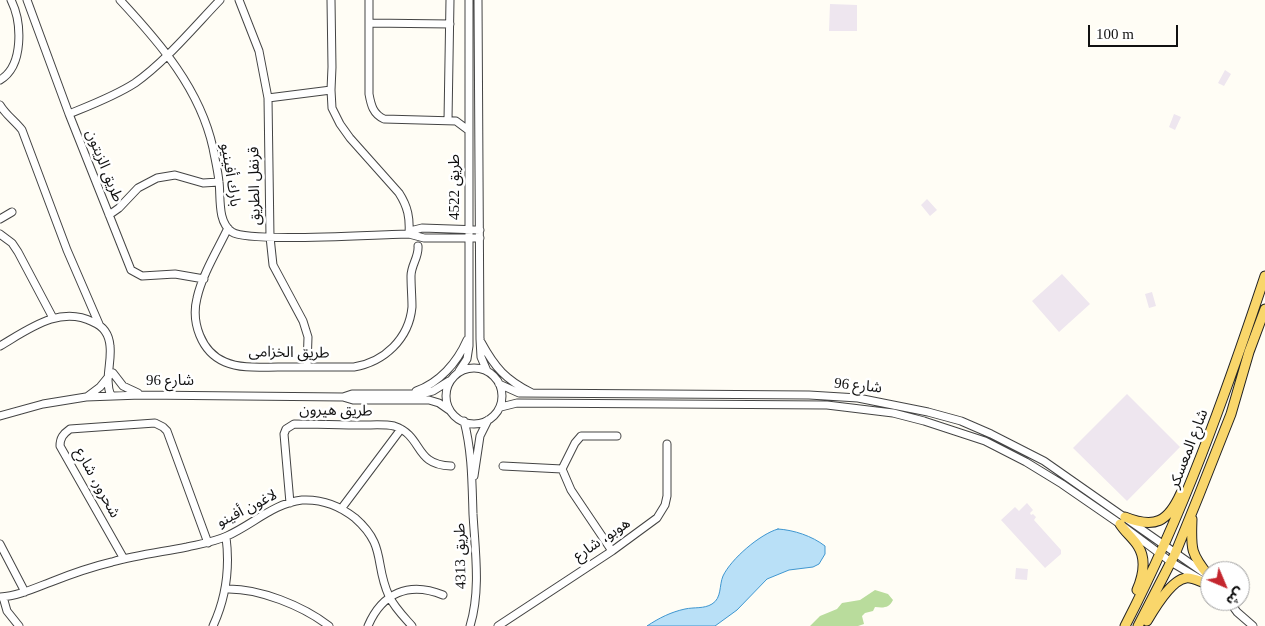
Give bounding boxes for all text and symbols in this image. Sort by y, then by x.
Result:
scale bar [1090,15,1180,47]
text: 100 m [1096,26,1134,42]
street label: طريق الزيتون [81,127,127,205]
street label: بارك أفينيو [216,142,244,208]
street label: قرنفل الطريق [245,147,265,225]
street label: طريق 4522 [446,154,464,220]
street label: طريق الخزامى [248,343,330,363]
street label: شارع 96 [146,372,194,390]
street label: شارع 96 [833,375,883,397]
street label: طريق هيرون [299,401,373,421]
street label: شارع المعسكر [1166,407,1212,491]
street label: شحرور، شارع [70,445,124,521]
street label: لاغون أفينو [214,486,280,532]
street label: هوبو، شارع [570,514,634,566]
street label: طريق 4313 [451,523,471,589]
north arrow [1200,561,1250,611]
text: ش [1223,584,1247,608]

